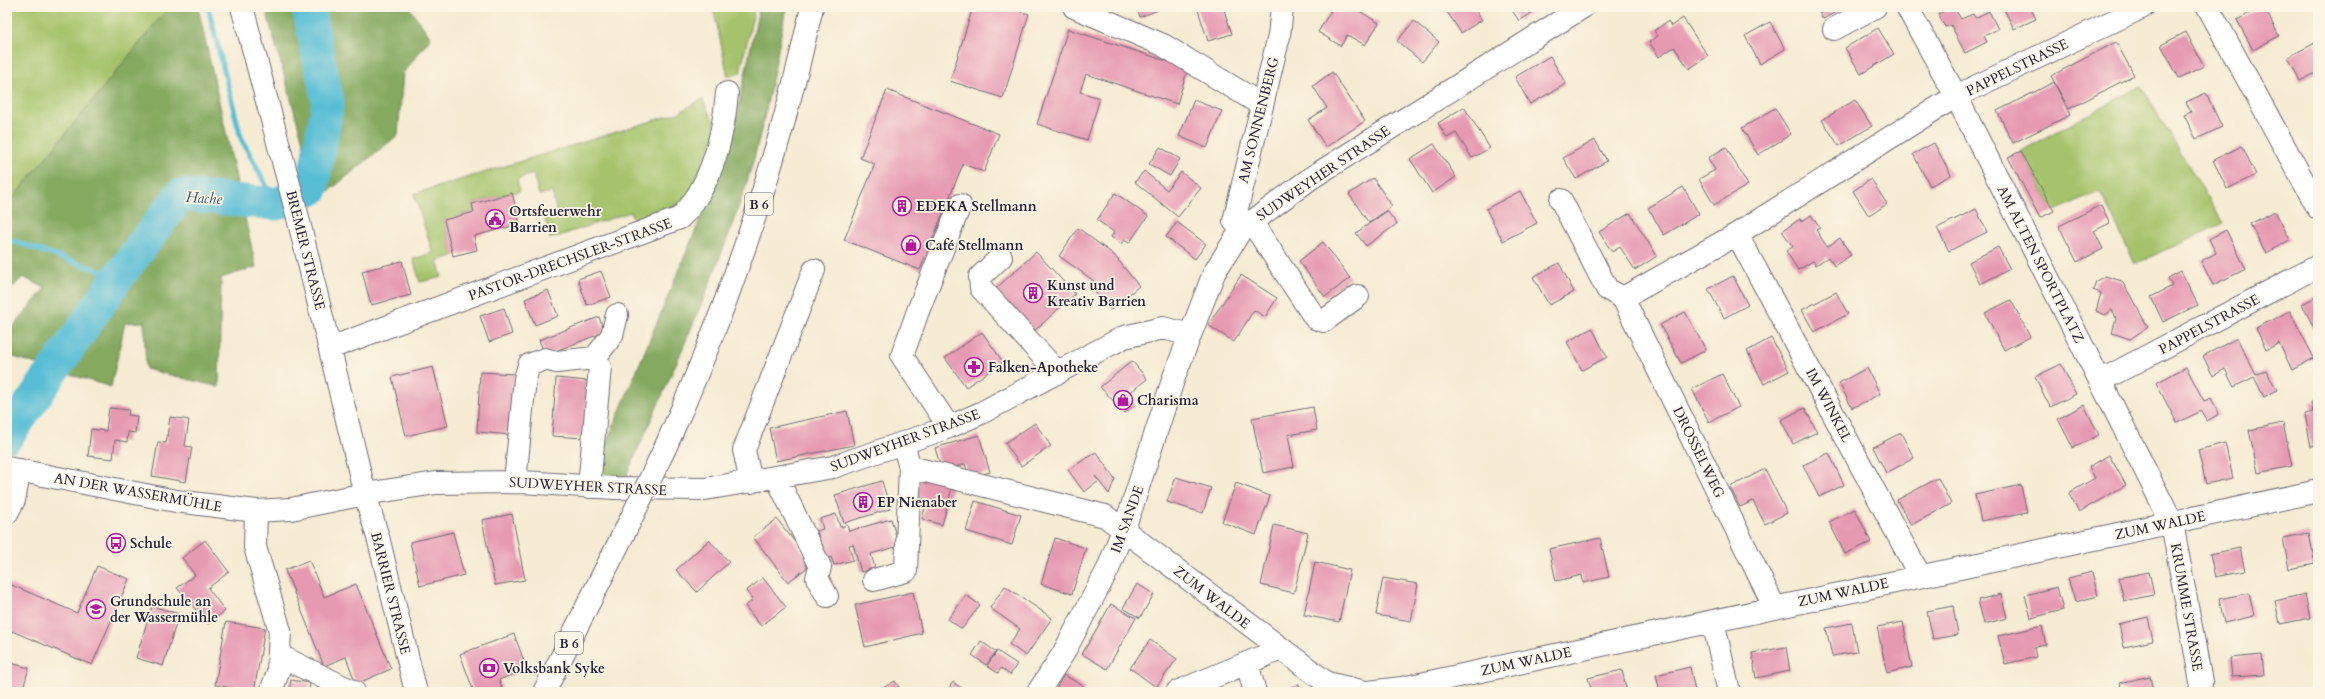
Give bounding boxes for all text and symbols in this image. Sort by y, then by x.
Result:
street label: PAPPELSTRASSE [1963,34,2072,100]
street label: AM SONNENBERG [1234,55,1283,185]
street label: SUDWEYHER STRASSE [1253,121,1394,225]
street label: AM ALTEN SPORTPLATZ [1993,182,2089,346]
water label: Hache [185,187,223,209]
street label: BREMER STRASSE [281,188,330,312]
road number: B 6 [745,193,773,215]
building icon: EDEKA Stellmann [891,195,913,217]
place label: EDEKA Stellmann [916,197,1037,216]
place label: Ortsfeuerwehr Barrien [509,202,602,237]
public building icon: Ortsfeuerwehr Barrien [484,208,506,230]
street label: PASTOR-DRECHSLER-STRASSE [466,214,675,305]
shop icon: Café Stellmann [900,234,922,256]
place label: Café Stellmann [925,236,1024,255]
place label: Kunst und Kreativ Barrien [1047,276,1146,311]
building icon: Kunst und Kreativ Barrien [1022,282,1044,304]
street label: PAPPELSTRASSE [2156,290,2263,359]
pharmacy icon: Falken-Apotheke [963,356,985,378]
place label: Falken-Apotheke [988,358,1098,377]
street label: IM WINKEL [1801,365,1856,446]
shop icon: Charisma [1112,389,1134,411]
place label: Charisma [1137,391,1199,410]
street label: DROSSELWEG [1668,403,1729,501]
street label: SUDWEYHER STRASSE [828,404,983,476]
street label: AN DER WASSERMÜHLE [52,468,224,517]
street label: SUDWEYHER STRASSE [509,473,668,500]
street label: IM SANDE [1106,482,1149,556]
building icon: EP Nienaber [852,491,874,513]
place label: EP Nienaber [877,493,957,512]
street label: ZUM WALDE [2113,507,2208,544]
street label: BARRIER STRASSE [366,530,415,657]
bus stop icon: Schule [105,532,127,554]
place label: Schule [130,534,172,553]
street label: KRUMME STRASSE [2166,541,2207,673]
street label: ZUM WALDE [1169,562,1254,634]
street label: ZUM WALDE [1796,574,1891,611]
place label: Grundschule an der Wassermühle [110,592,218,627]
school or university icon: Grundschule an der Wassermühle [85,598,107,620]
road number: B 6 [555,632,583,654]
street label: ZUM WALDE [1479,643,1574,680]
bank icon: Volksbank Syke [478,657,500,679]
place label: Volksbank Syke [503,659,605,678]

